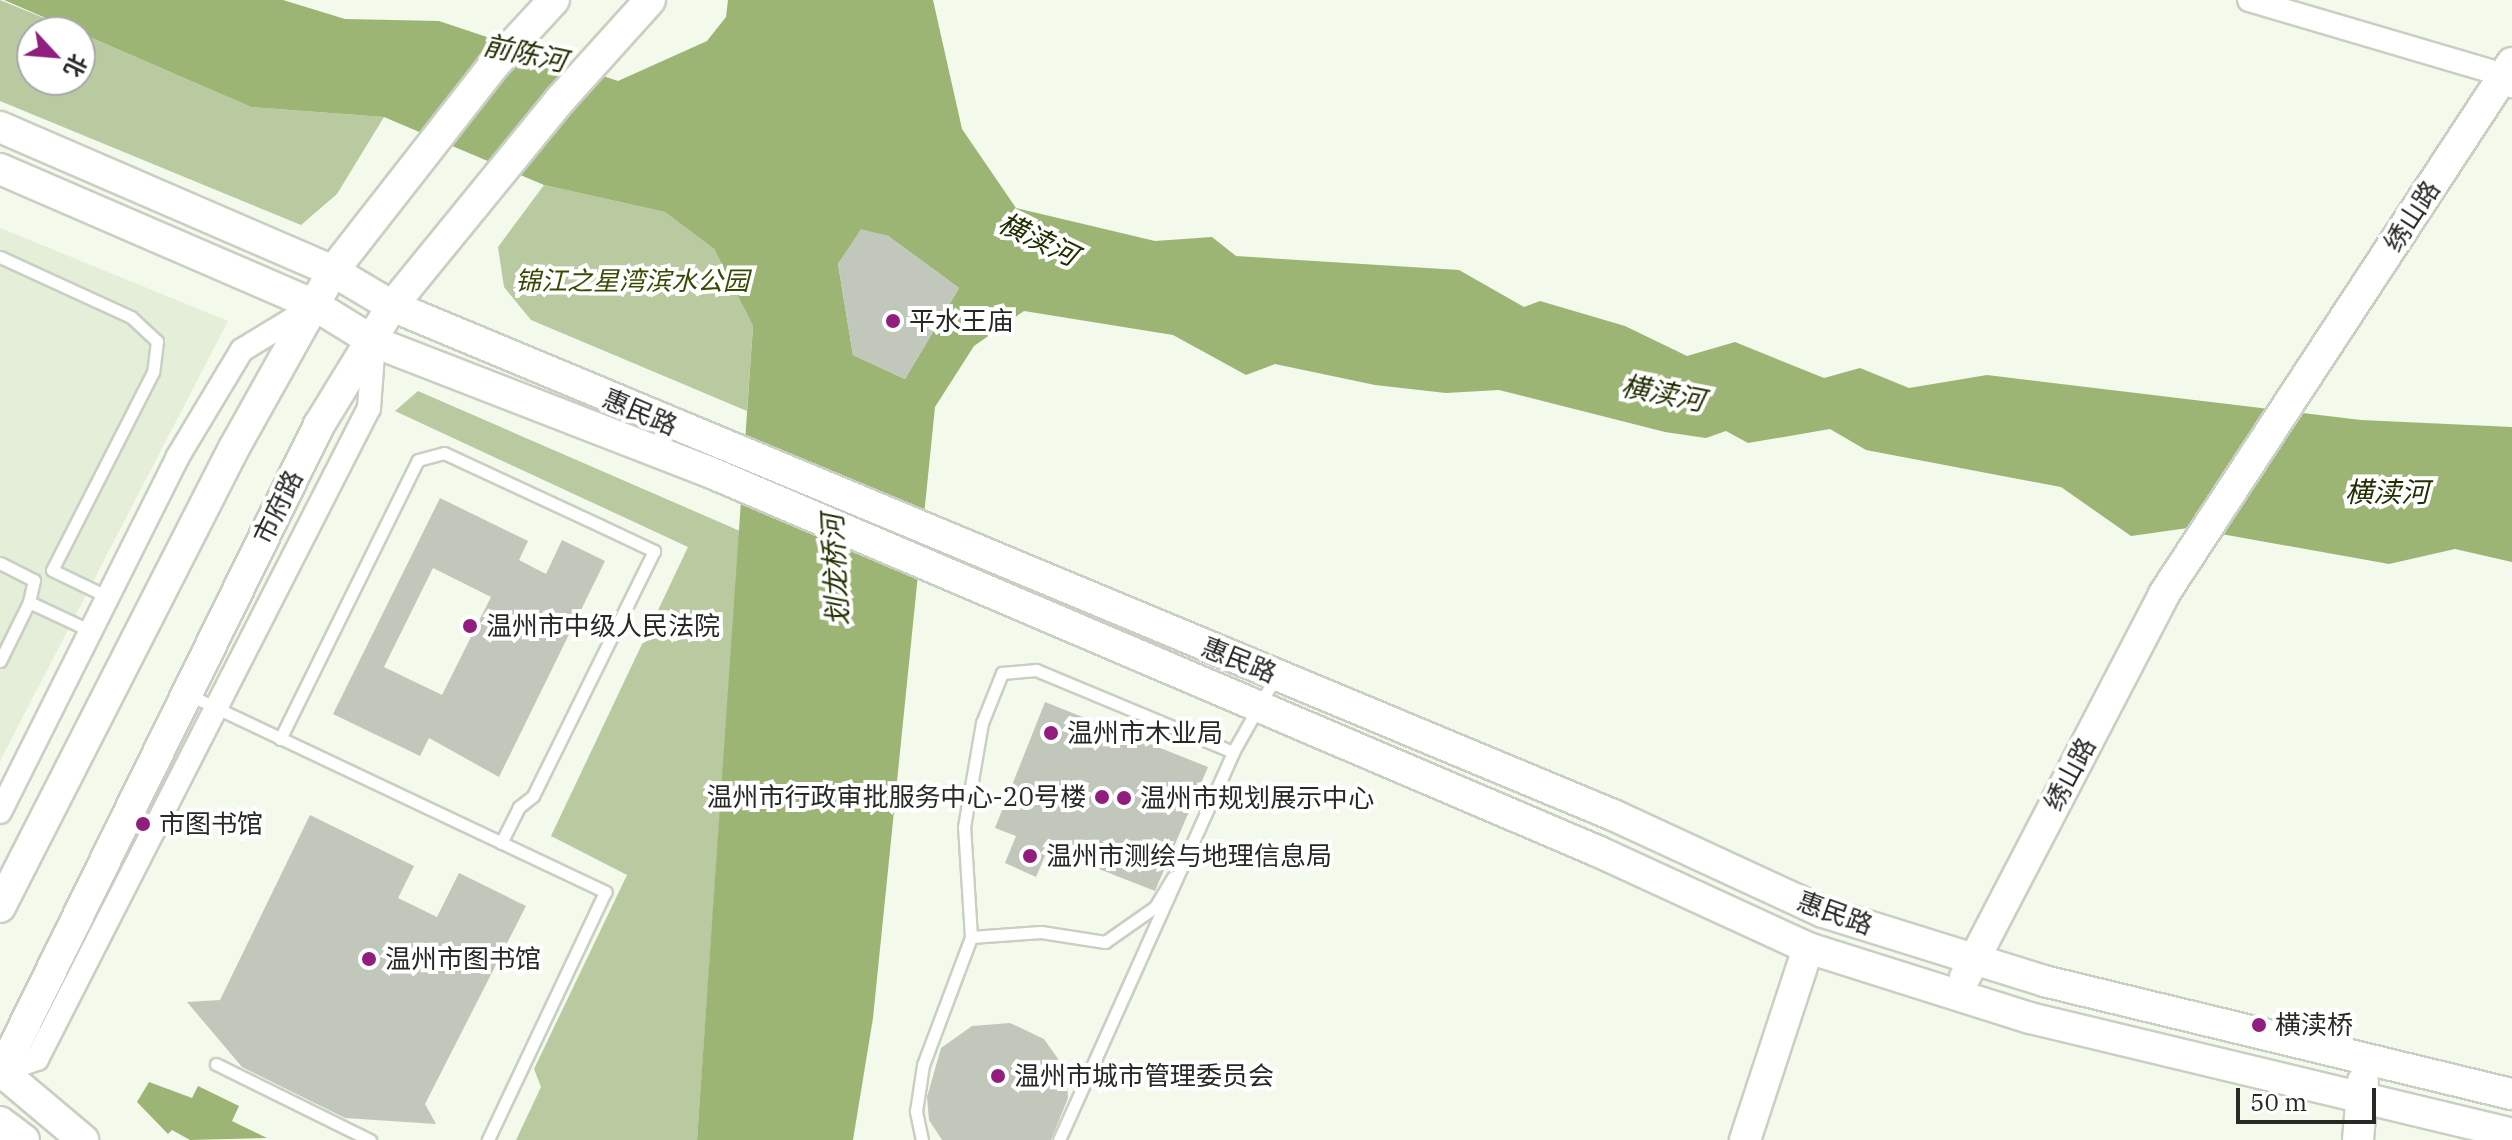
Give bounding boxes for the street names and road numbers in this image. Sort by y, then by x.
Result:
street label: 绣山路 [2378,175,2446,257]
street label: 惠民路 [598,382,682,442]
street label: 市府路 [247,465,309,549]
street label: 惠民路 [1197,631,1281,689]
street label: 绣山路 [2038,732,2102,816]
street label: 惠民路 [1793,885,1877,941]

